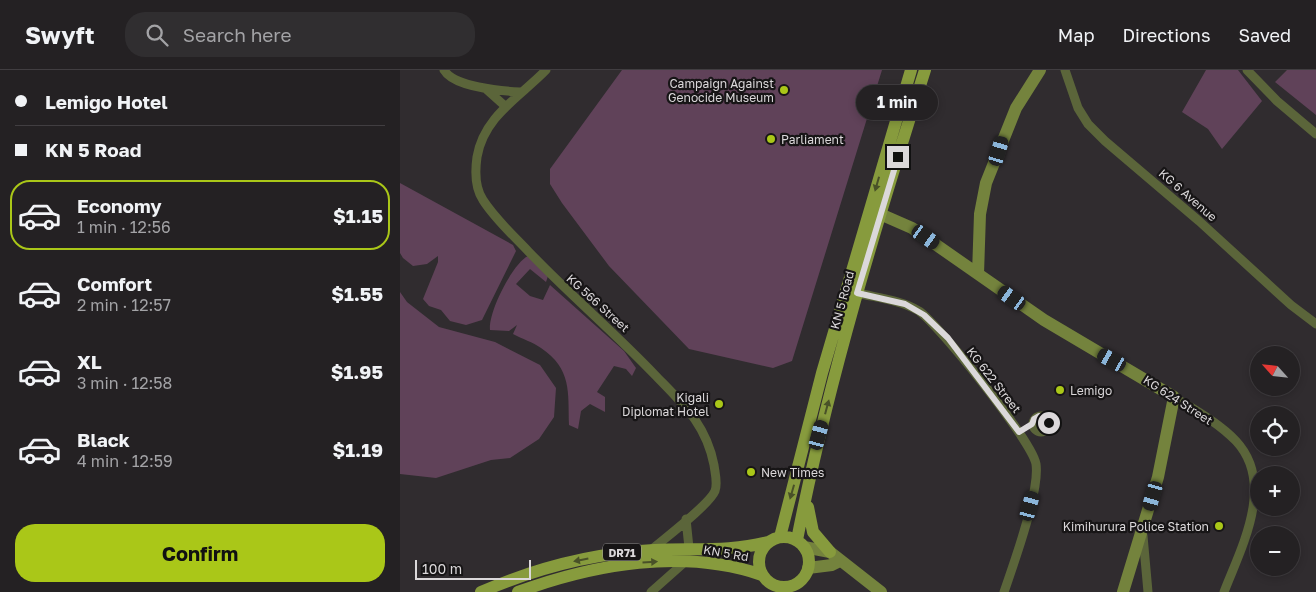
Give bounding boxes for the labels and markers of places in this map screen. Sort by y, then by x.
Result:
place label: Campaign Against Genocide Museum [668,76,774,105]
marker: Campaign Against Genocide Museum [778,84,790,96]
place label: Parliament [781,132,844,147]
marker: Parliament [765,133,777,145]
place label: Lemigo [1070,383,1112,398]
marker: Lemigo [1054,384,1066,396]
place label: Kigali Diplomat Hotel [622,390,709,419]
marker: Kigali Diplomat Hotel [713,398,725,410]
place label: New Times [761,465,824,480]
marker: New Times [745,466,757,478]
place label: Kimihurura Police Station [1063,519,1209,534]
marker: Kimihurura Police Station [1213,520,1225,532]

